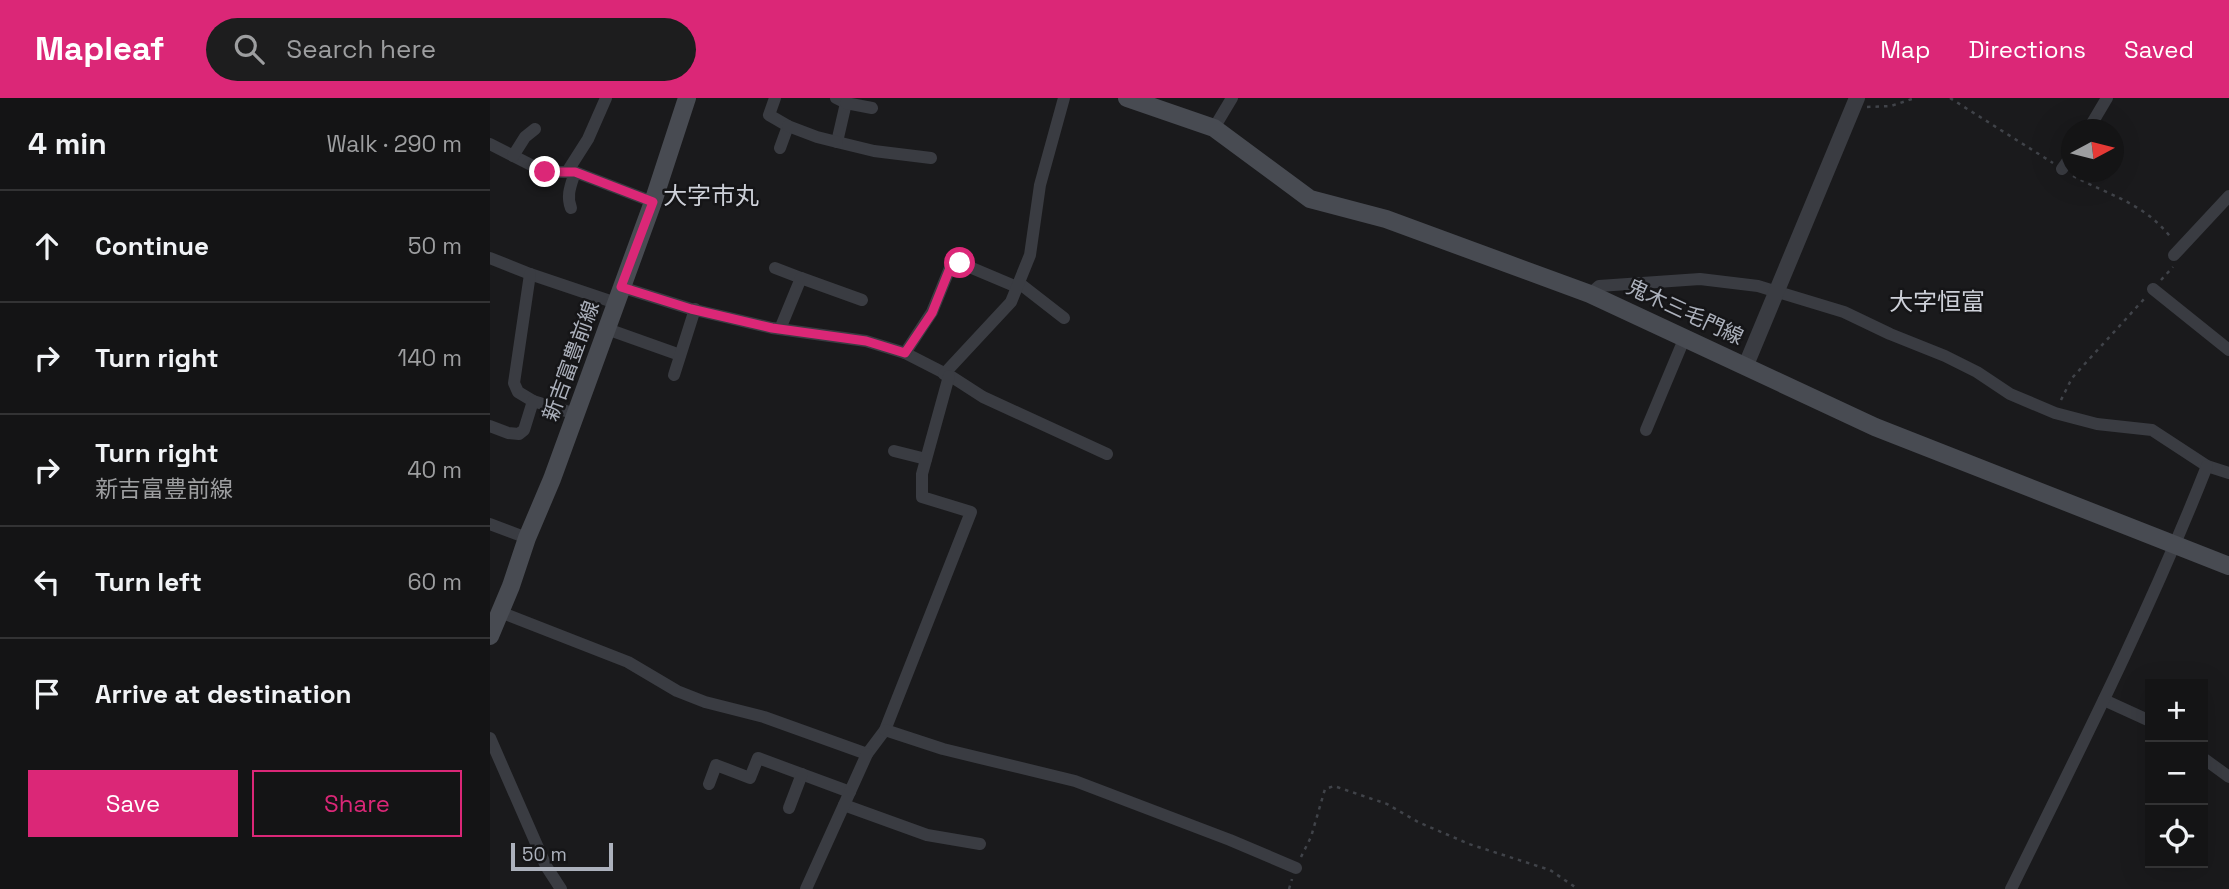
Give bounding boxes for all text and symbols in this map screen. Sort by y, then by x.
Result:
search box [206,18,696,81]
text: Mapleaf [35,28,164,70]
icon: search [230,30,268,68]
text: Search here [286,32,436,66]
text: Map [1880,34,1930,65]
text: Directions [1968,34,2086,65]
text: Saved [2124,34,2194,65]
north arrow [2061,119,2124,182]
text: 4 min [28,124,107,163]
text: Walk · 290 m [326,129,462,159]
route end [529,156,560,187]
district label: 大字市丸 [663,180,759,211]
icon: ahead [28,227,66,265]
text: Continue [95,229,209,263]
text: 50 m [408,231,462,261]
route start [944,247,975,278]
street label: 鬼木三毛門線 [1622,273,1748,350]
district label: 大字恒富 [1889,286,1985,317]
street label: 新吉富豊前線 [536,297,605,425]
icon: right [28,339,66,377]
text: Turn right [95,341,219,375]
text: 140 m [398,343,462,373]
text: Turn right [95,436,219,470]
icon: right [28,451,66,489]
text: 40 m [407,455,462,485]
text: 新吉富豊前線 [95,474,233,504]
icon: left [28,563,66,601]
text: Turn left [95,565,202,599]
text: 60 m [407,567,462,597]
icon: arrive [28,675,66,713]
text: Arrive at destination [95,677,352,711]
map controls [2145,679,2208,868]
button: + [2145,679,2208,742]
button: − [2145,742,2208,805]
button: Save [28,770,238,837]
button: Share [252,770,462,837]
button: locate [2145,805,2208,868]
scale bar [511,840,612,872]
text: 50 m [522,842,567,867]

